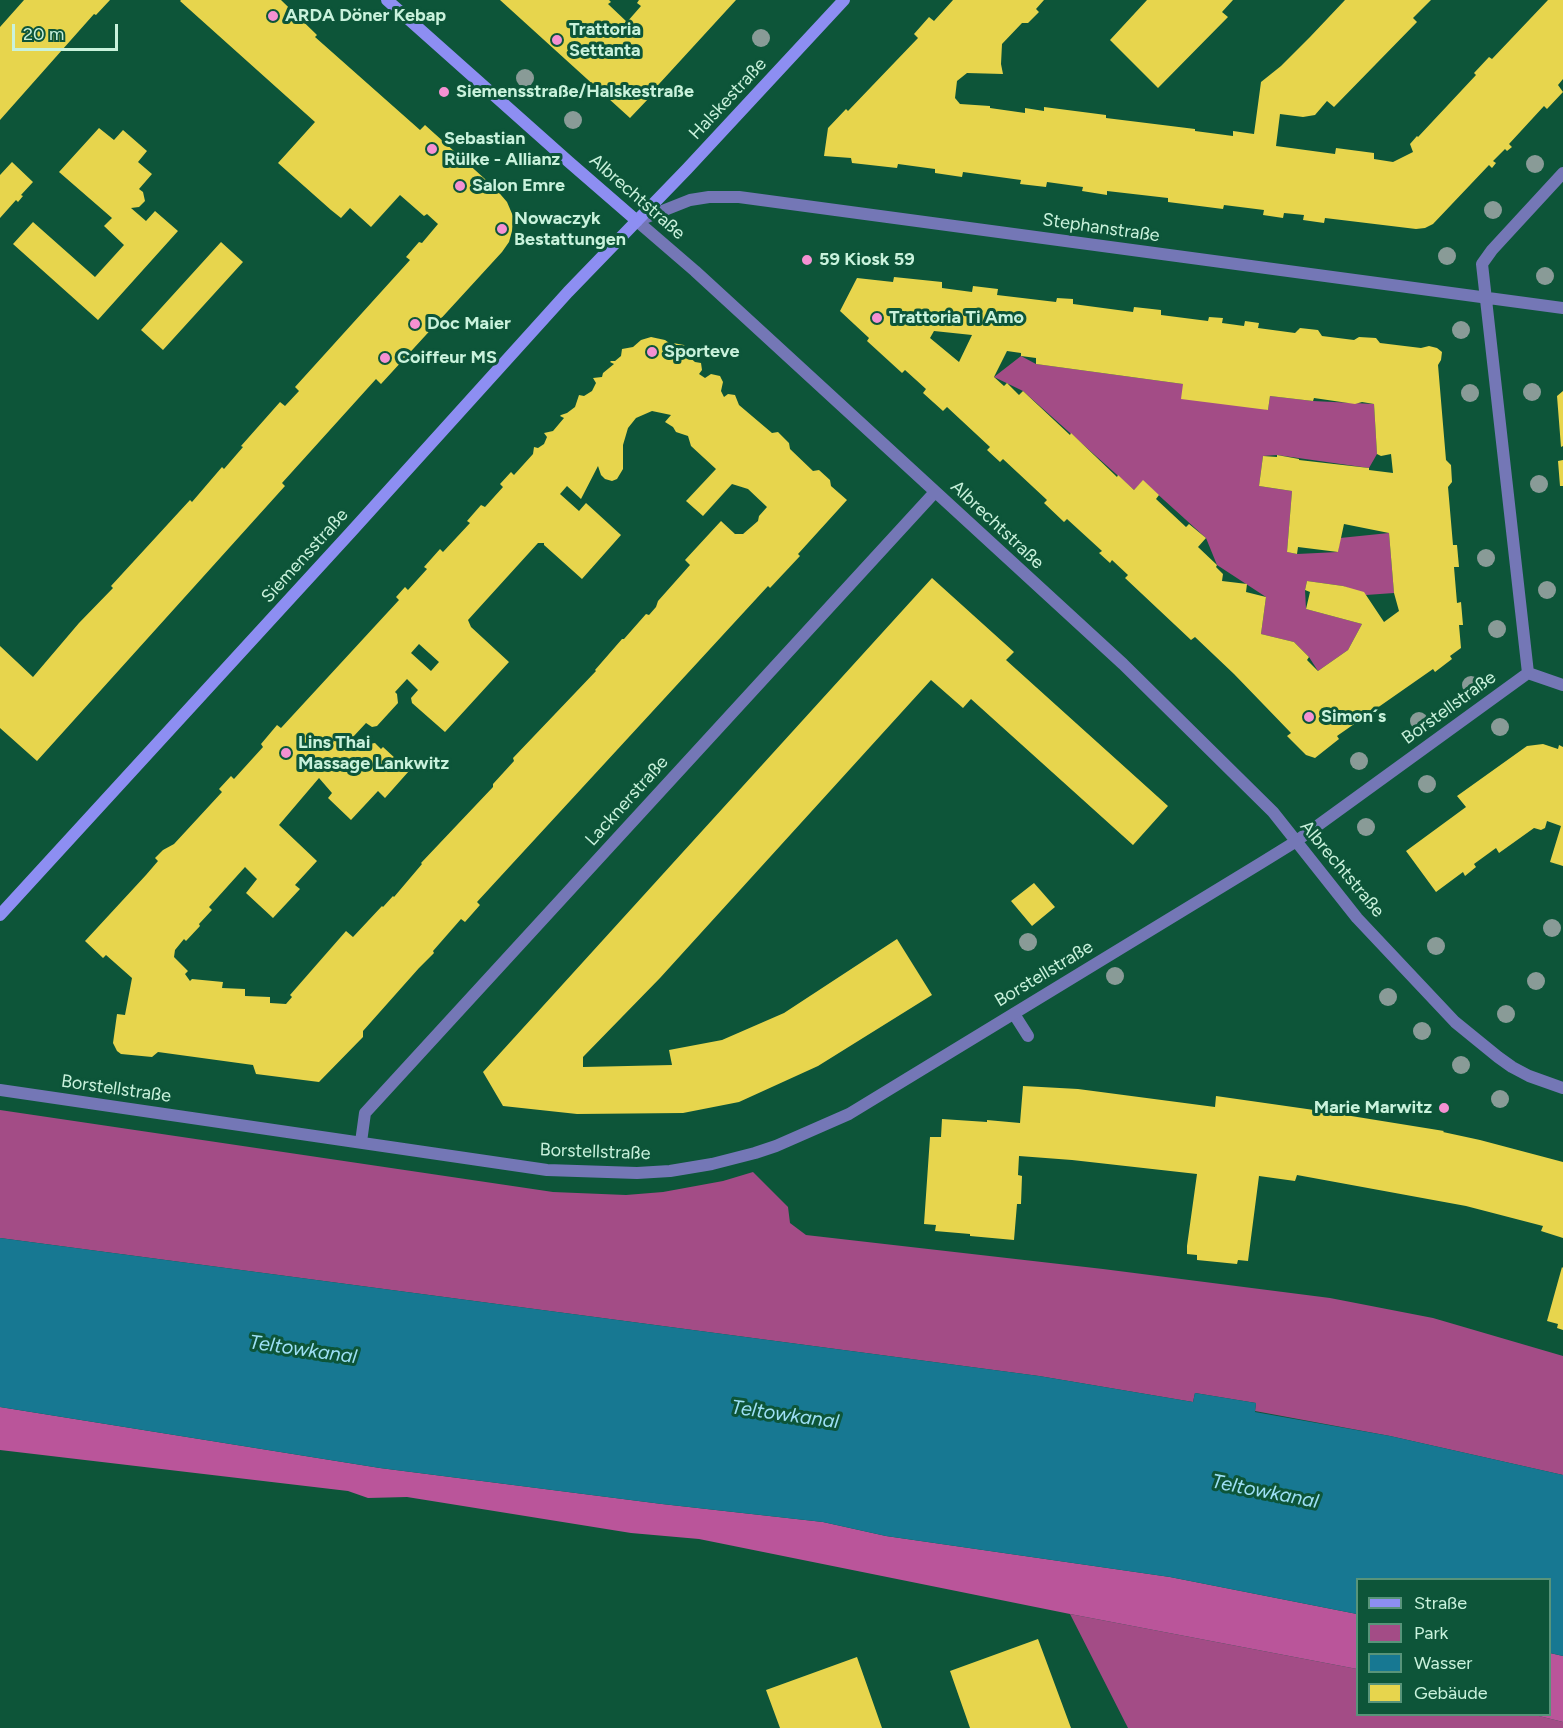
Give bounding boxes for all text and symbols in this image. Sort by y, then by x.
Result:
place label: ARDA Döner Kebap [285,5,446,27]
marker: ARDA Döner Kebap [266,9,280,23]
scale bar [15,12,122,50]
place label: Trattoria Settanta [569,19,641,62]
text: 20 m [23,23,64,45]
marker: Trattoria Settanta [550,33,564,47]
street label: Halskestraße [685,54,771,144]
place label: Siemensstraße/Halskestraße [456,81,694,103]
marker: Siemensstraße/Halskestraße [437,85,451,99]
place label: Sebastian Rülke - Allianz [444,128,560,170]
marker: Sebastian Rülke - Allianz [425,142,439,156]
street label: Albrechtstraße [585,150,689,244]
place label: Salon Emre [472,175,565,197]
marker: Salon Emre [453,179,467,193]
place label: Nowaczyk Bestattungen [514,208,626,250]
street label: Stephanstraße [1041,209,1161,247]
marker: Nowaczyk Bestattungen [495,222,509,236]
place label: 59 Kiosk 59 [819,249,915,271]
marker: 59 Kiosk 59 [800,253,814,267]
place label: Trattoria Ti Amo [889,307,1024,329]
marker: Trattoria Ti Amo [870,311,884,325]
place label: Doc Maier [427,313,511,335]
marker: Doc Maier [408,317,422,331]
place label: Sporteve [664,341,739,363]
marker: Sporteve [645,345,659,359]
place label: Coiffeur MS [397,347,497,369]
marker: Coiffeur MS [378,351,392,365]
street label: Albrechtstraße [946,476,1048,574]
street label: Siemensstraße [257,505,353,607]
street label: Borstellstraße [1398,667,1500,749]
place label: Simon´s [1321,706,1386,728]
marker: Simon´s [1302,710,1316,724]
place label: Lins Thai Massage Lankwitz [298,732,449,774]
marker: Lins Thai Massage Lankwitz [279,746,293,760]
street label: Lacknerstraße [581,752,673,850]
street label: Albrechtstraße [1295,816,1389,922]
street label: Borstellstraße [991,936,1097,1012]
street label: Borstellstraße [60,1071,172,1107]
place label: Marie Marwitz [1314,1097,1432,1119]
marker: Marie Marwitz [1437,1101,1451,1115]
street label: Borstellstraße [539,1139,651,1165]
water label: Teltowkanal [248,1331,358,1369]
water label: Teltowkanal [730,1396,840,1434]
water label: Teltowkanal [1209,1470,1321,1514]
legend [1356,1578,1551,1716]
text: Straße [1414,1592,1467,1614]
text: Park [1414,1622,1448,1644]
text: Wasser [1414,1652,1472,1674]
text: Gebäude [1414,1682,1488,1704]

